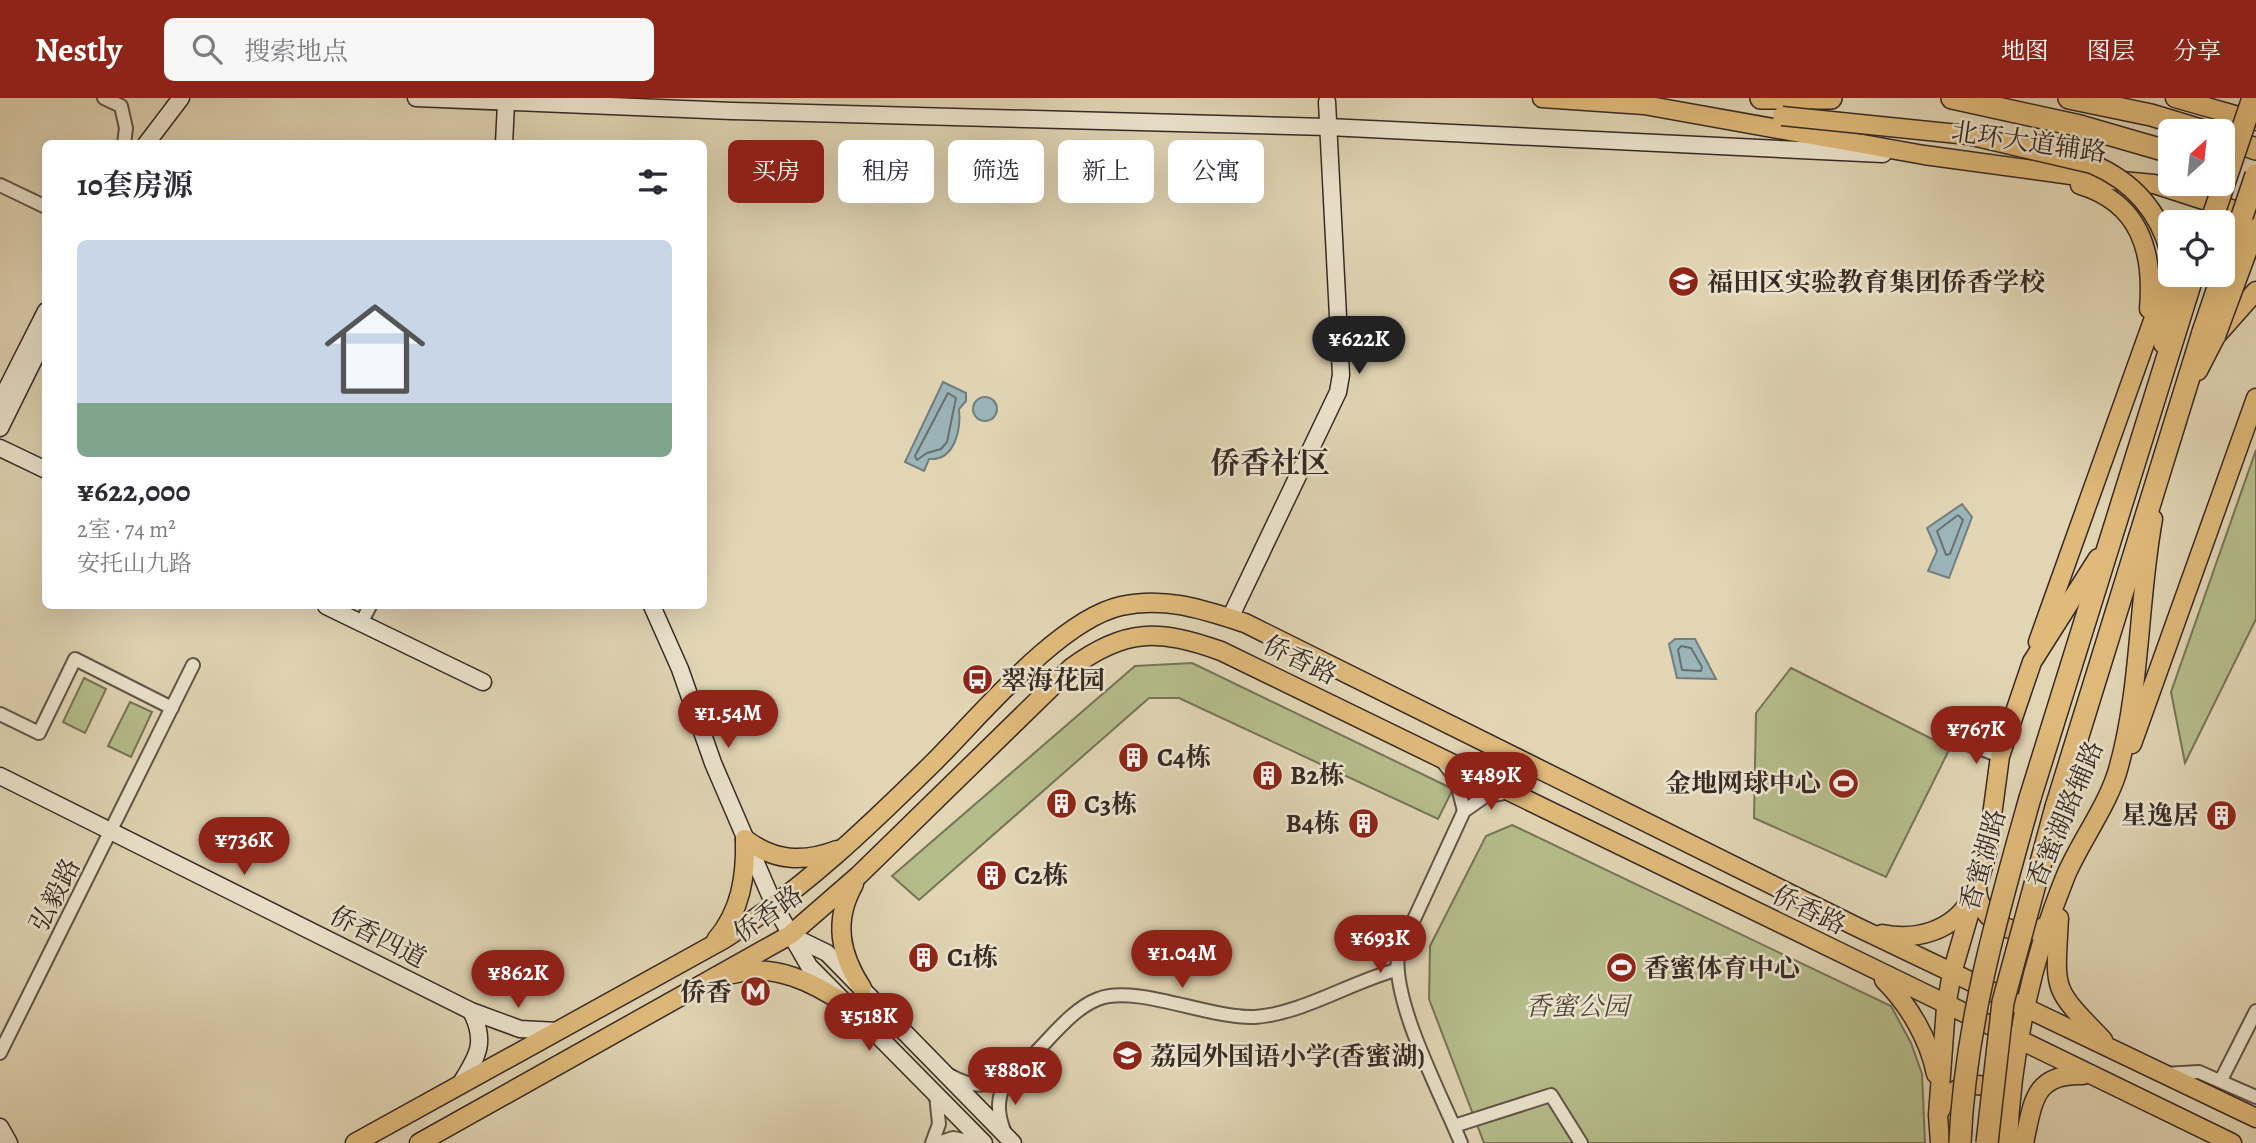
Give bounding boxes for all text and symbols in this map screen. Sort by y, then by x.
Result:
search box [164,18,654,81]
text: Nestly [35,27,122,72]
icon: search [188,30,226,68]
text: 搜索地点 [244,34,348,69]
text: 地图 [2001,35,2049,67]
text: 图层 [2087,35,2135,67]
text: 分享 [2173,35,2221,67]
street label: 北环大道辅路 [1949,114,2109,170]
north arrow [2158,119,2235,196]
map controls [2158,119,2235,287]
chip: 买房 [728,140,824,203]
chip: 租房 [838,140,934,203]
chip: 筛选 [948,140,1044,203]
chip: 新上 [1058,140,1154,203]
chip: 公寓 [1168,140,1264,203]
icon: filters [634,163,672,201]
text: 10套房源 [77,165,193,205]
button: locate [2158,210,2235,287]
school or university icon: 福田区实验教育集团侨香学校 [1667,265,1701,299]
place label: 福田区实验教育集团侨香学校 [1707,265,2045,300]
icon: home [312,286,438,412]
pin: ¥622K [1310,316,1408,376]
text: ¥622K [1328,323,1390,354]
district label: 侨香社区 [1210,443,1330,483]
text: ¥622,000 [77,471,191,511]
text: 2室 · 74 m² [77,514,176,545]
text: 安托山九路 [77,548,192,579]
street label: 侨香路 [1257,627,1343,693]
bus stop icon: 翠海花园 [961,663,995,697]
place label: 翠海花园 [1001,663,1105,698]
pin: ¥1.54M [671,690,785,750]
text: ¥1.54M [694,697,762,728]
pin: ¥767K [1927,706,2025,766]
text: ¥767K [1947,713,2005,744]
street label: 香蜜湖路辅路 [2018,735,2112,893]
building icon: C4栋 [1117,740,1151,774]
place label: C4栋 [1157,740,1211,775]
pin: ¥489K [1442,752,1540,812]
building icon: B2栋 [1250,758,1284,792]
place label: B2栋 [1290,758,1345,793]
text: ¥489K [1461,759,1521,790]
place label: 金地网球中心 [1665,766,1821,801]
sports icon: 金地网球中心 [1827,766,1861,800]
building icon: C3栋 [1044,787,1078,821]
place label: C3栋 [1084,787,1137,822]
place label: 星逸居 [2121,798,2199,833]
building icon: 星逸居 [2205,798,2239,832]
street label: 香蜜湖路 [1952,805,2014,915]
place label: B4栋 [1285,806,1340,841]
building icon: B4栋 [1346,806,1380,840]
pin: ¥736K [195,818,293,877]
text: ¥736K [215,824,273,855]
street label: 弘毅路 [22,852,88,938]
building icon: C2栋 [974,858,1008,892]
place label: C2栋 [1014,858,1069,893]
street label: 侨香路 [726,877,810,951]
street label: 侨香路 [1766,877,1852,943]
street label: 侨香四道 [324,898,432,976]
pin: ¥693K [1331,916,1429,975]
text: ¥693K [1350,922,1410,953]
pin: ¥1.04M [1125,930,1239,990]
text: ¥1.04M [1147,937,1217,968]
building icon: C1栋 [907,940,941,974]
place label: C1栋 [947,940,998,975]
pin: ¥862K [469,950,567,1010]
sports icon: 香蜜体育中心 [1604,951,1638,985]
place label: 香蜜体育中心 [1644,951,1800,986]
text: ¥862K [487,957,549,988]
place label: 侨香 [680,975,732,1010]
metro station icon: 侨香 [738,975,772,1009]
park label: 香蜜公园 [1525,989,1633,1024]
pin: ¥518K [820,993,918,1053]
text: ¥518K [840,1000,898,1031]
school or university icon: 荔园外国语小学(香蜜湖) [1110,1039,1144,1073]
place label: 荔园外国语小学(香蜜湖) [1150,1039,1425,1074]
pin: ¥880K [966,1048,1064,1107]
text: ¥880K [984,1054,1046,1085]

